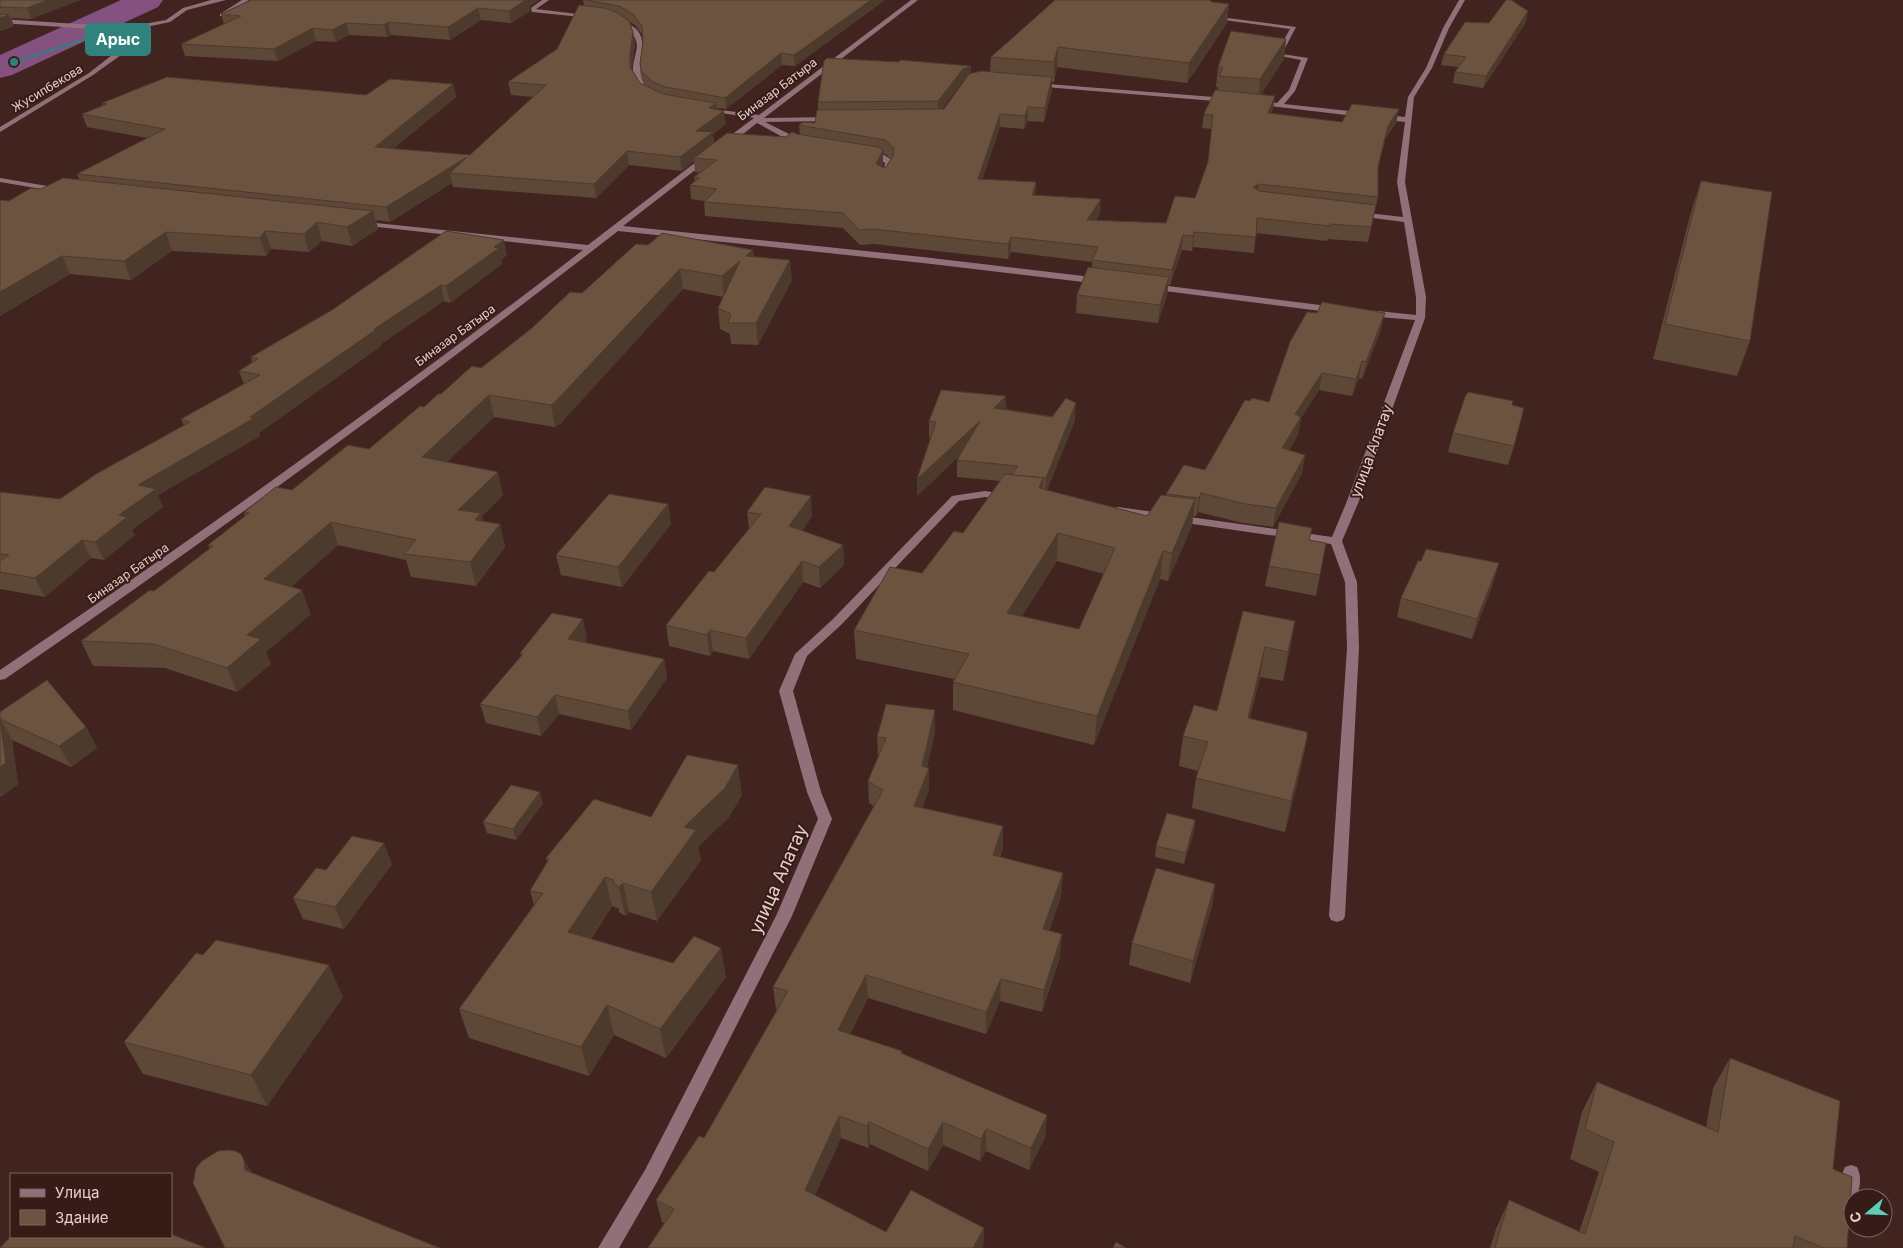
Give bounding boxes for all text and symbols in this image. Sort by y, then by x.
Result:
callout: Арыс [86,24,150,55]
text: Арыс [96,29,140,49]
street label: Биназар Батыра [734,54,820,124]
street label: Жусипбекова [9,61,85,115]
street label: Биназар Батыра [412,301,498,369]
street label: улица Алатау [1345,401,1397,500]
street label: Биназар Батыра [85,539,171,607]
street label: улица Алатау [745,821,811,937]
legend [10,1173,172,1238]
text: Улица [55,1183,99,1202]
north arrow [1843,1188,1893,1238]
text: Здание [55,1208,109,1227]
text: С [1846,1210,1865,1225]

